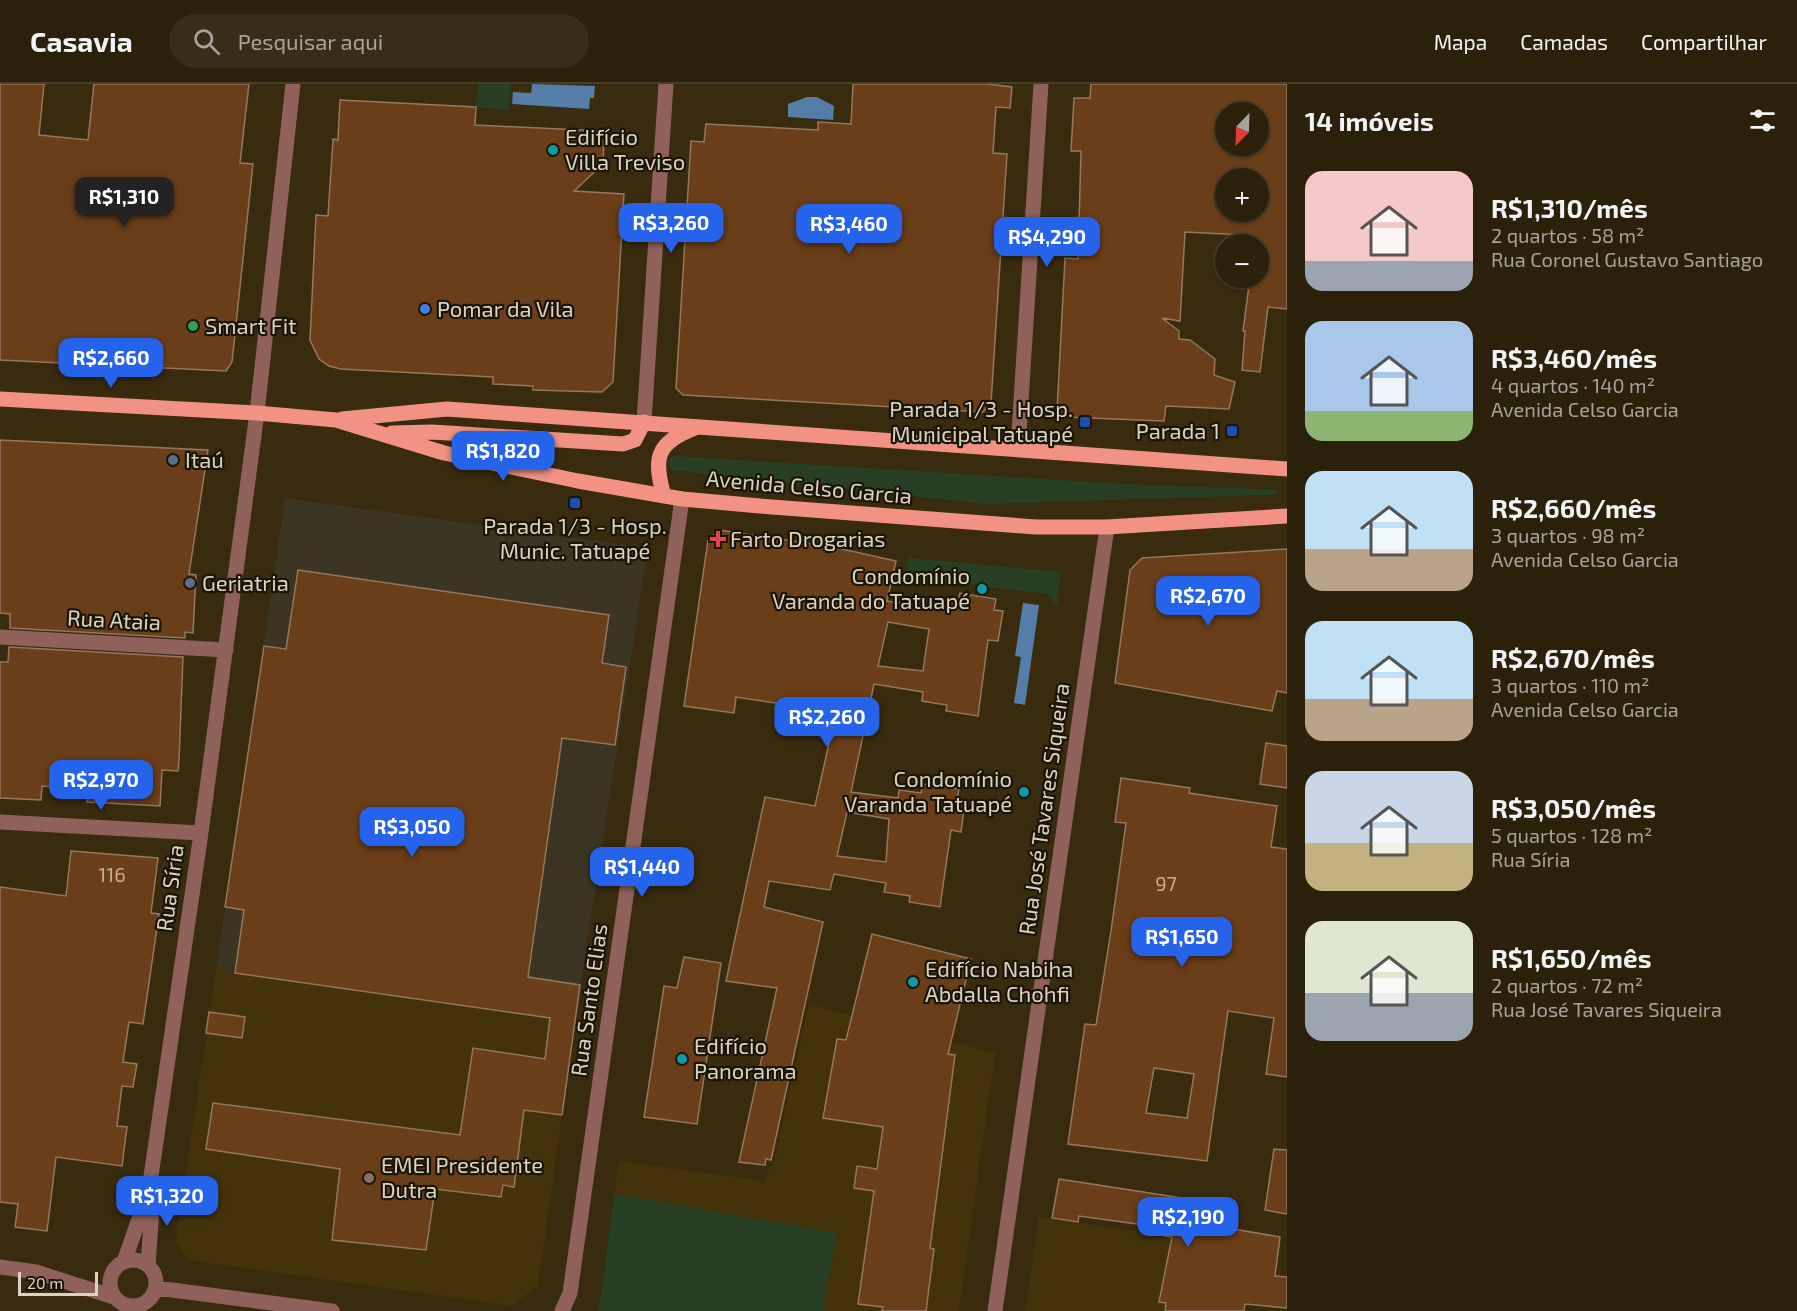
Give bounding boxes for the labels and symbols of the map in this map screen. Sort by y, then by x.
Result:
north arrow [1215,102,1269,156]
place label: Edifício Villa Treviso [565,123,685,174]
marker: Edifício Villa Treviso [546,143,560,157]
pin: R$1,310 [69,177,179,228]
pin: R$3,260 [616,203,726,254]
pin: R$3,460 [794,204,904,255]
pin: R$4,290 [992,217,1102,268]
place label: Pomar da Vila [437,295,574,321]
marker: Pomar da Vila [418,302,432,316]
place label: Smart Fit [205,312,297,338]
marker: Smart Fit [186,319,200,333]
pin: R$2,660 [56,338,166,389]
place label: Parada 1/3 - Hosp. Municipal Tatuapé [889,395,1073,446]
marker: Parada 1/3 - Hosp. Municipal Tatuapé [1078,415,1092,429]
place label: Parada 1 [1136,417,1220,443]
marker: Parada 1 [1225,424,1239,438]
pin: R$1,820 [448,431,558,482]
place label: Itaú [185,446,224,472]
marker: Itaú [166,453,180,467]
street label: Avenida Celso Garcia [705,464,913,508]
marker: Parada 1/3 - Hosp. Munic. Tatuapé [568,496,582,510]
place label: Parada 1/3 - Hosp. Munic. Tatuapé [483,512,667,563]
place label: Farto Drogarias [730,525,885,551]
marker: Farto Drogarias [711,532,725,546]
place label: Condomínio Varanda do Tatuapé [772,562,970,613]
place label: Geriatria [202,569,289,595]
marker: Geriatria [183,576,197,590]
pin: R$2,670 [1153,576,1263,627]
marker: Condomínio Varanda do Tatuapé [975,582,989,596]
street label: Rua Ataia [66,604,162,634]
street label: Rua José Tavares Siqueira [1012,681,1074,936]
pin: R$2,260 [772,697,882,748]
pin: R$2,970 [46,760,156,811]
place label: Condomínio Varanda Tatuapé [844,765,1012,816]
marker: Condomínio Varanda Tatuapé [1017,785,1031,799]
pin: R$3,050 [357,807,467,858]
street label: Rua Síria [150,843,188,933]
pin: R$1,440 [587,847,697,898]
house number: 116 [98,862,126,886]
house number: 97 [1155,871,1177,895]
pin: R$1,650 [1127,917,1237,968]
street label: Rua Santo Elias [564,922,612,1078]
place label: Edifício Nabiha Abdalla Chohfi [925,955,1073,1006]
marker: Edifício Nabiha Abdalla Chohfi [906,975,920,989]
place label: Edifício Panorama [694,1032,797,1083]
marker: Edifício Panorama [675,1052,689,1066]
place label: EMEI Presidente Dutra [381,1151,543,1202]
marker: EMEI Presidente Dutra [362,1171,376,1185]
pin: R$1,320 [112,1176,222,1227]
pin: R$2,190 [1133,1197,1243,1248]
scale bar [18,1269,98,1296]

